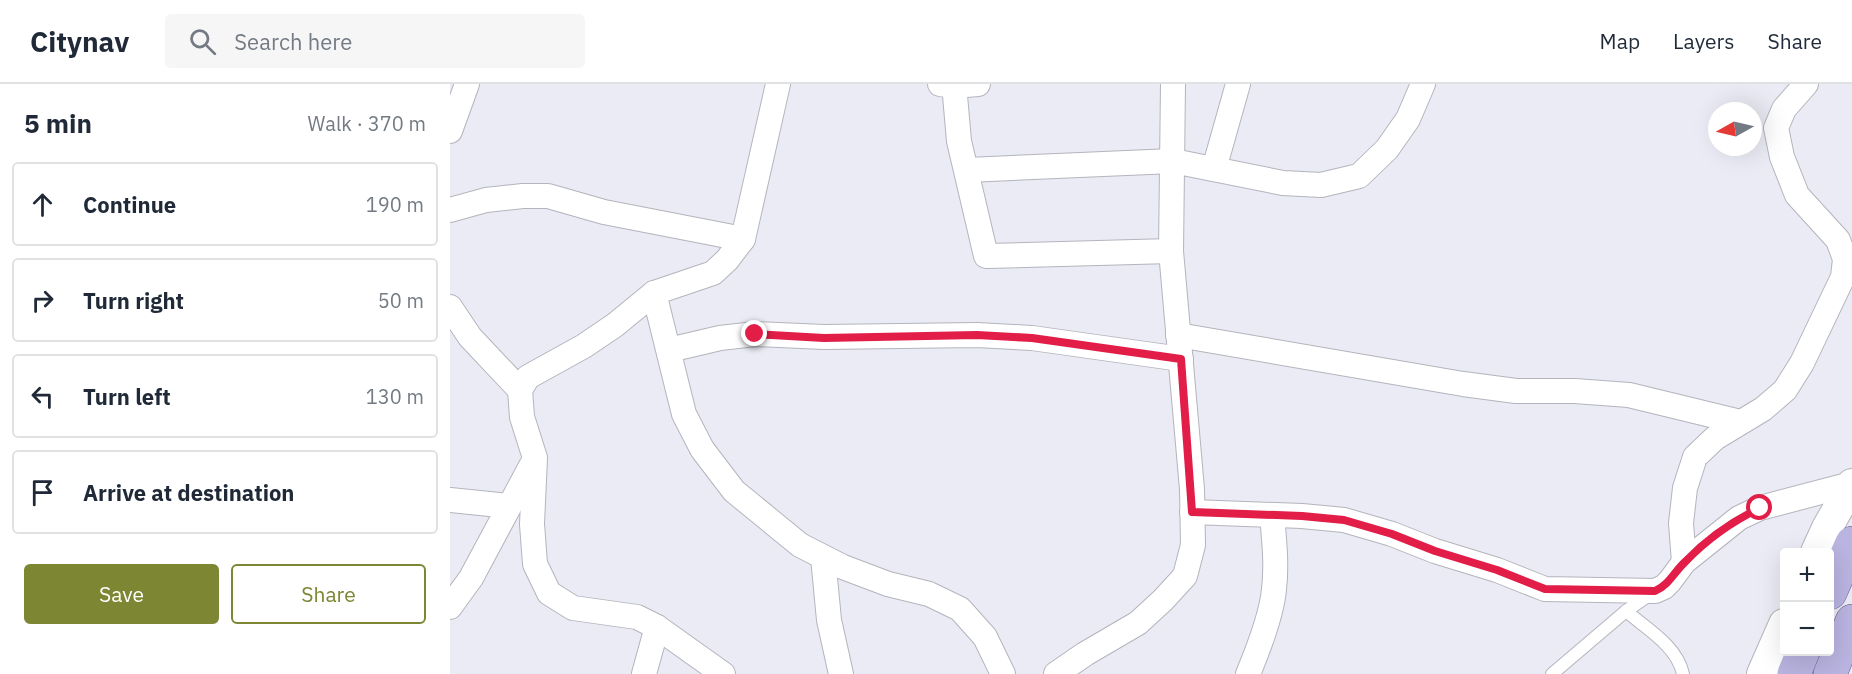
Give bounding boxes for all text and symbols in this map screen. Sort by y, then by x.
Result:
search box [165,14,585,68]
text: Citynav [30,23,129,60]
icon: search [186,25,219,58]
text: Search here [234,27,352,56]
text: Map [1600,27,1640,55]
text: Layers [1673,27,1735,55]
text: Share [1768,27,1822,55]
north arrow [1708,102,1762,156]
text: 5 min [24,106,92,140]
text: Walk · 370 m [308,110,426,137]
icon: ahead [26,188,59,221]
text: Continue [83,190,176,219]
text: 190 m [366,191,424,218]
icon: right [26,284,59,317]
text: Turn right [83,286,184,315]
text: 50 m [378,287,424,314]
route end [741,320,767,346]
icon: left [26,380,59,413]
text: Turn left [83,382,171,411]
text: 130 m [366,383,424,410]
icon: arrive [26,476,59,509]
text: Arrive at destination [83,478,294,507]
route start [1746,494,1772,520]
map controls [1780,548,1834,656]
button: + [1780,548,1834,602]
button: Save [24,564,219,624]
button: Share [231,564,426,624]
button: − [1780,602,1834,656]

